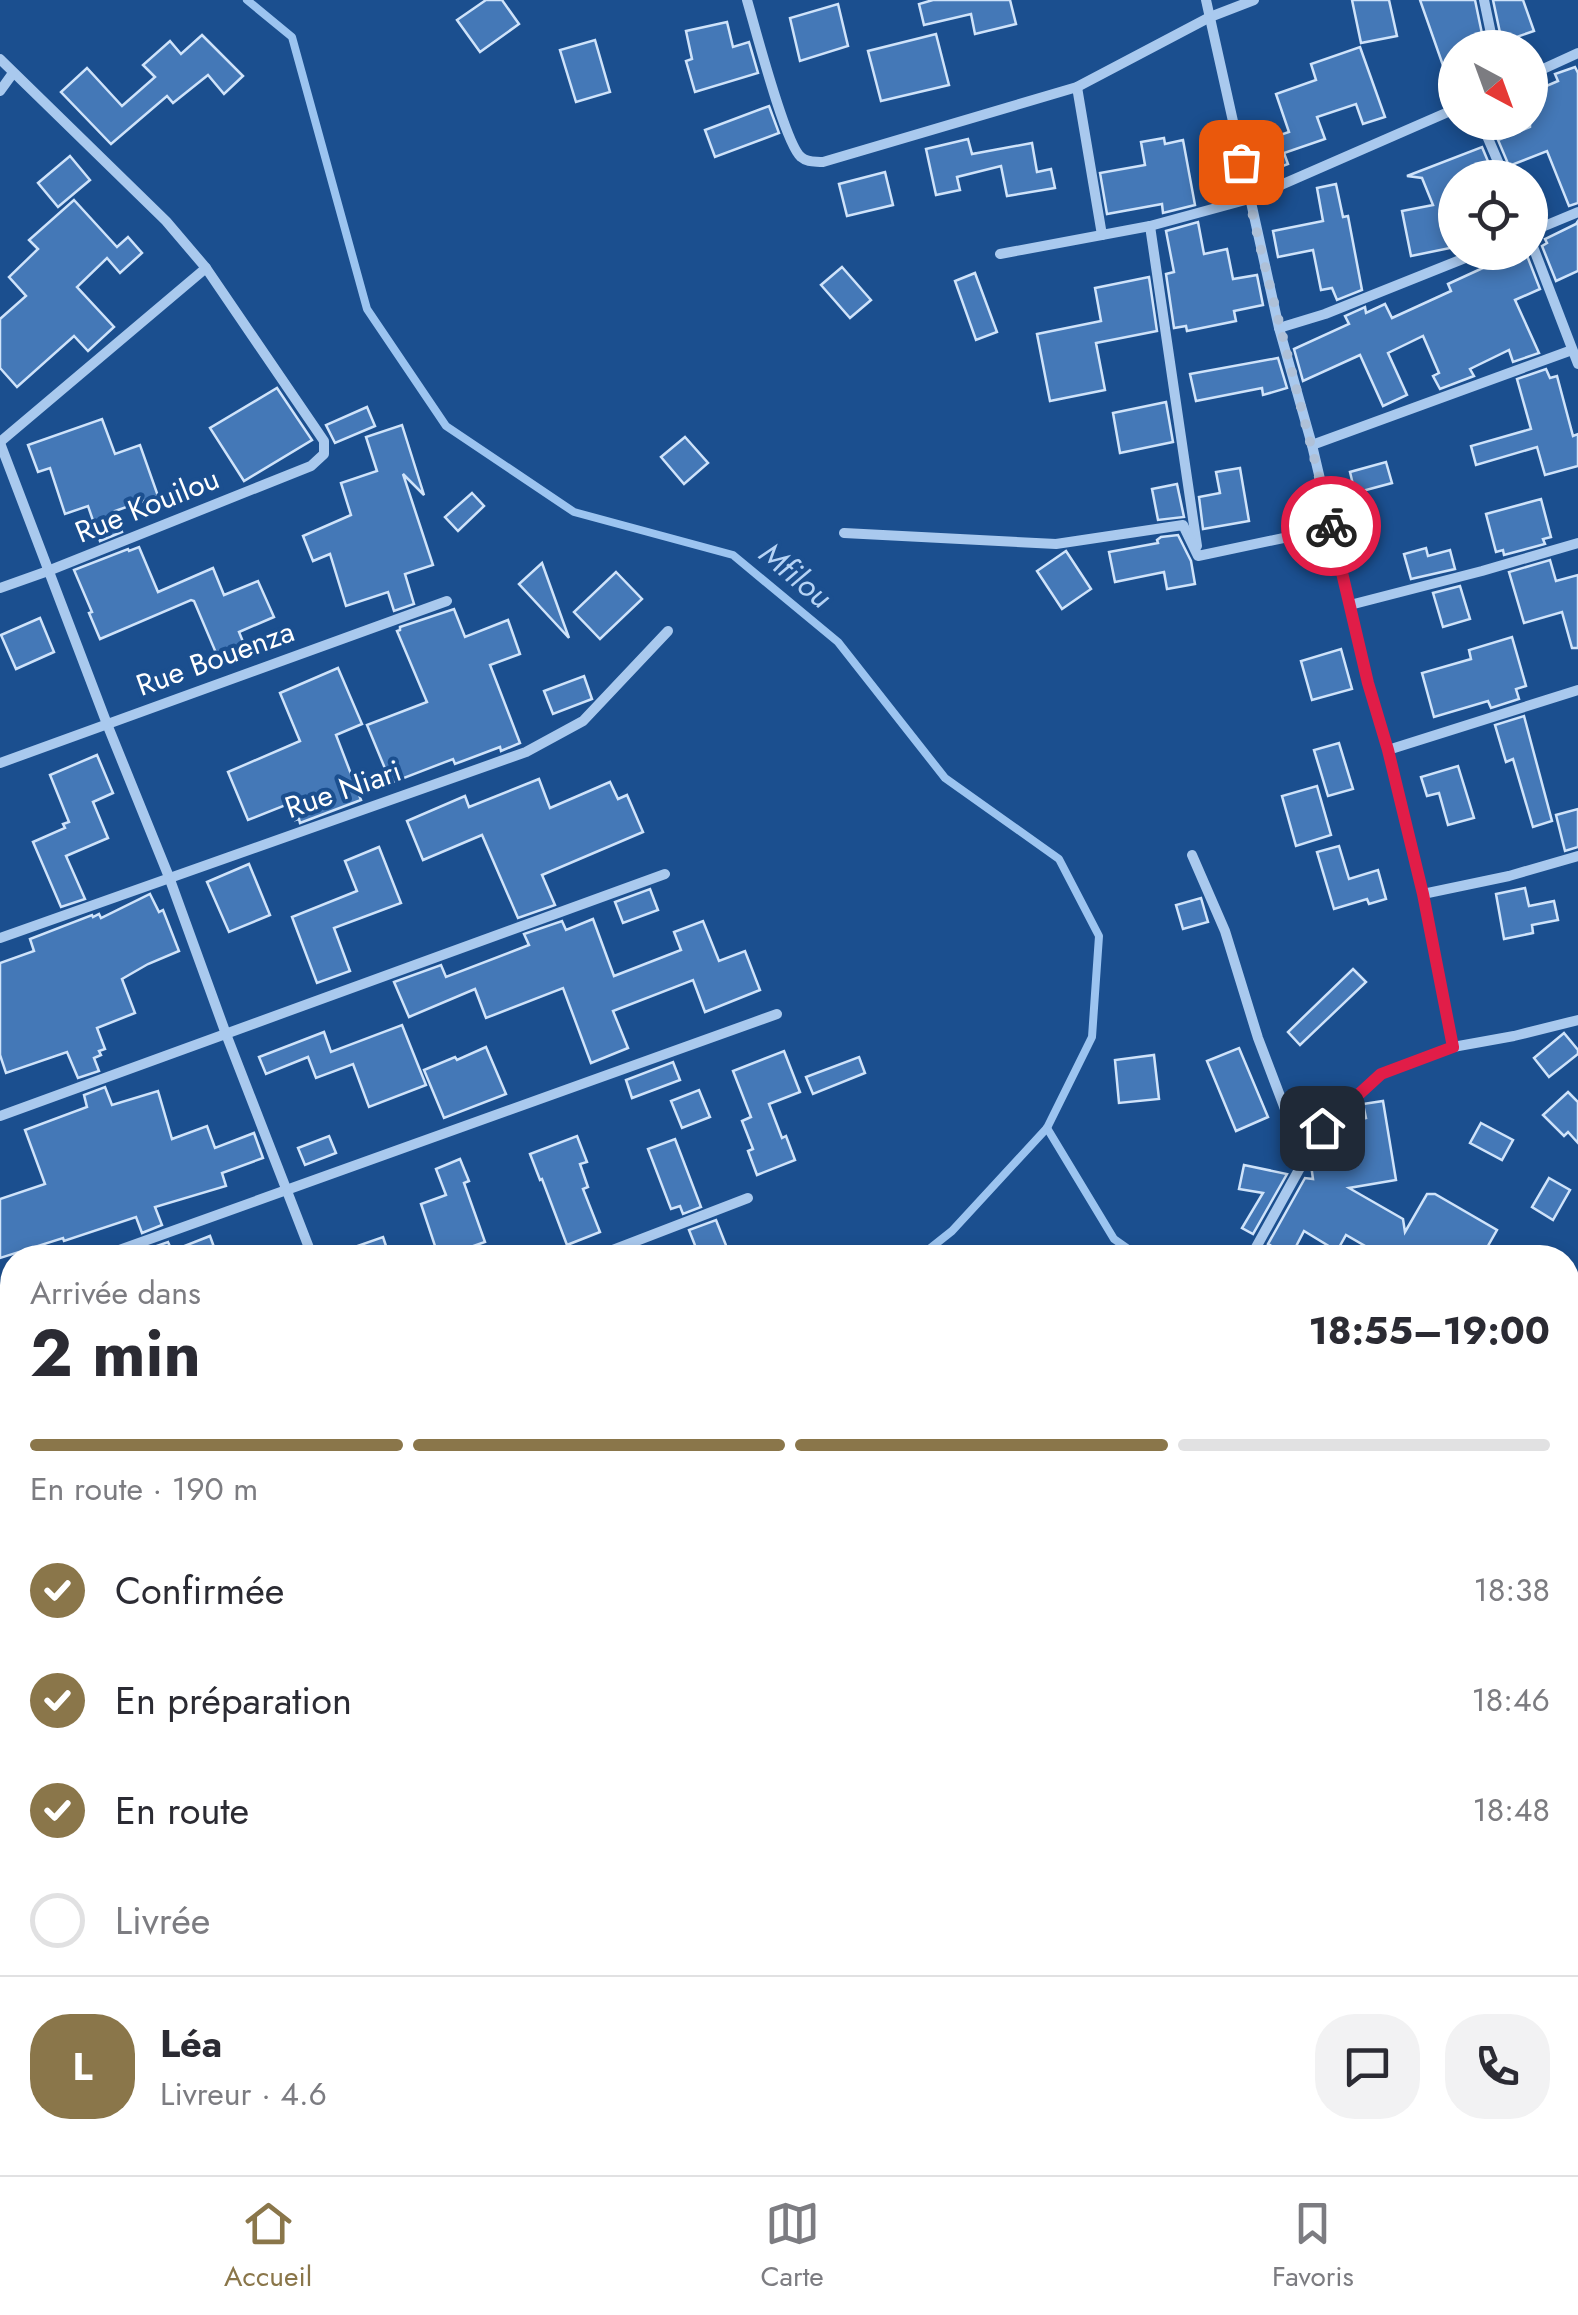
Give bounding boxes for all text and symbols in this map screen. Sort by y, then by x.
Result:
north arrow [1438,30,1548,140]
map controls [1438,30,1548,270]
pin [1199,120,1284,205]
icon: bag [1214,135,1269,190]
button: locate [1438,160,1548,270]
street label: Rue Kouilou [68,457,226,553]
courier [1281,476,1381,576]
icon: bike [1304,499,1359,554]
water label: Mfilou [750,531,842,619]
street label: Rue Bouenza [130,610,300,706]
street label: Rue Niari [279,749,407,829]
pin [1280,1086,1365,1171]
icon: home [1295,1101,1350,1156]
text: Arrivée dans [30,1270,201,1316]
text: 18:55–19:00 [1308,1303,1550,1358]
text: 2 min [30,1306,201,1400]
text: En route · 190 m [30,1466,258,1512]
icon: check [30,1563,85,1618]
text: Confirmée [115,1563,284,1618]
text: 18:38 [1474,1567,1550,1613]
icon: check [30,1673,85,1728]
text: En préparation [115,1673,352,1728]
text: 18:46 [1471,1677,1550,1723]
icon: check [30,1783,85,1838]
text: En route [115,1783,249,1838]
text: 18:48 [1472,1787,1550,1833]
text: Livrée [115,1893,210,1948]
button: chat [1315,2014,1420,2119]
button: phone [1445,2014,1550,2119]
text: Léa [160,2016,222,2071]
text: L [72,2039,93,2094]
text: Livreur · 4.6 [160,2071,327,2117]
tab: Accueil [224,2196,312,2297]
tab: Carte [760,2196,824,2297]
tab: Favoris [1272,2196,1354,2297]

